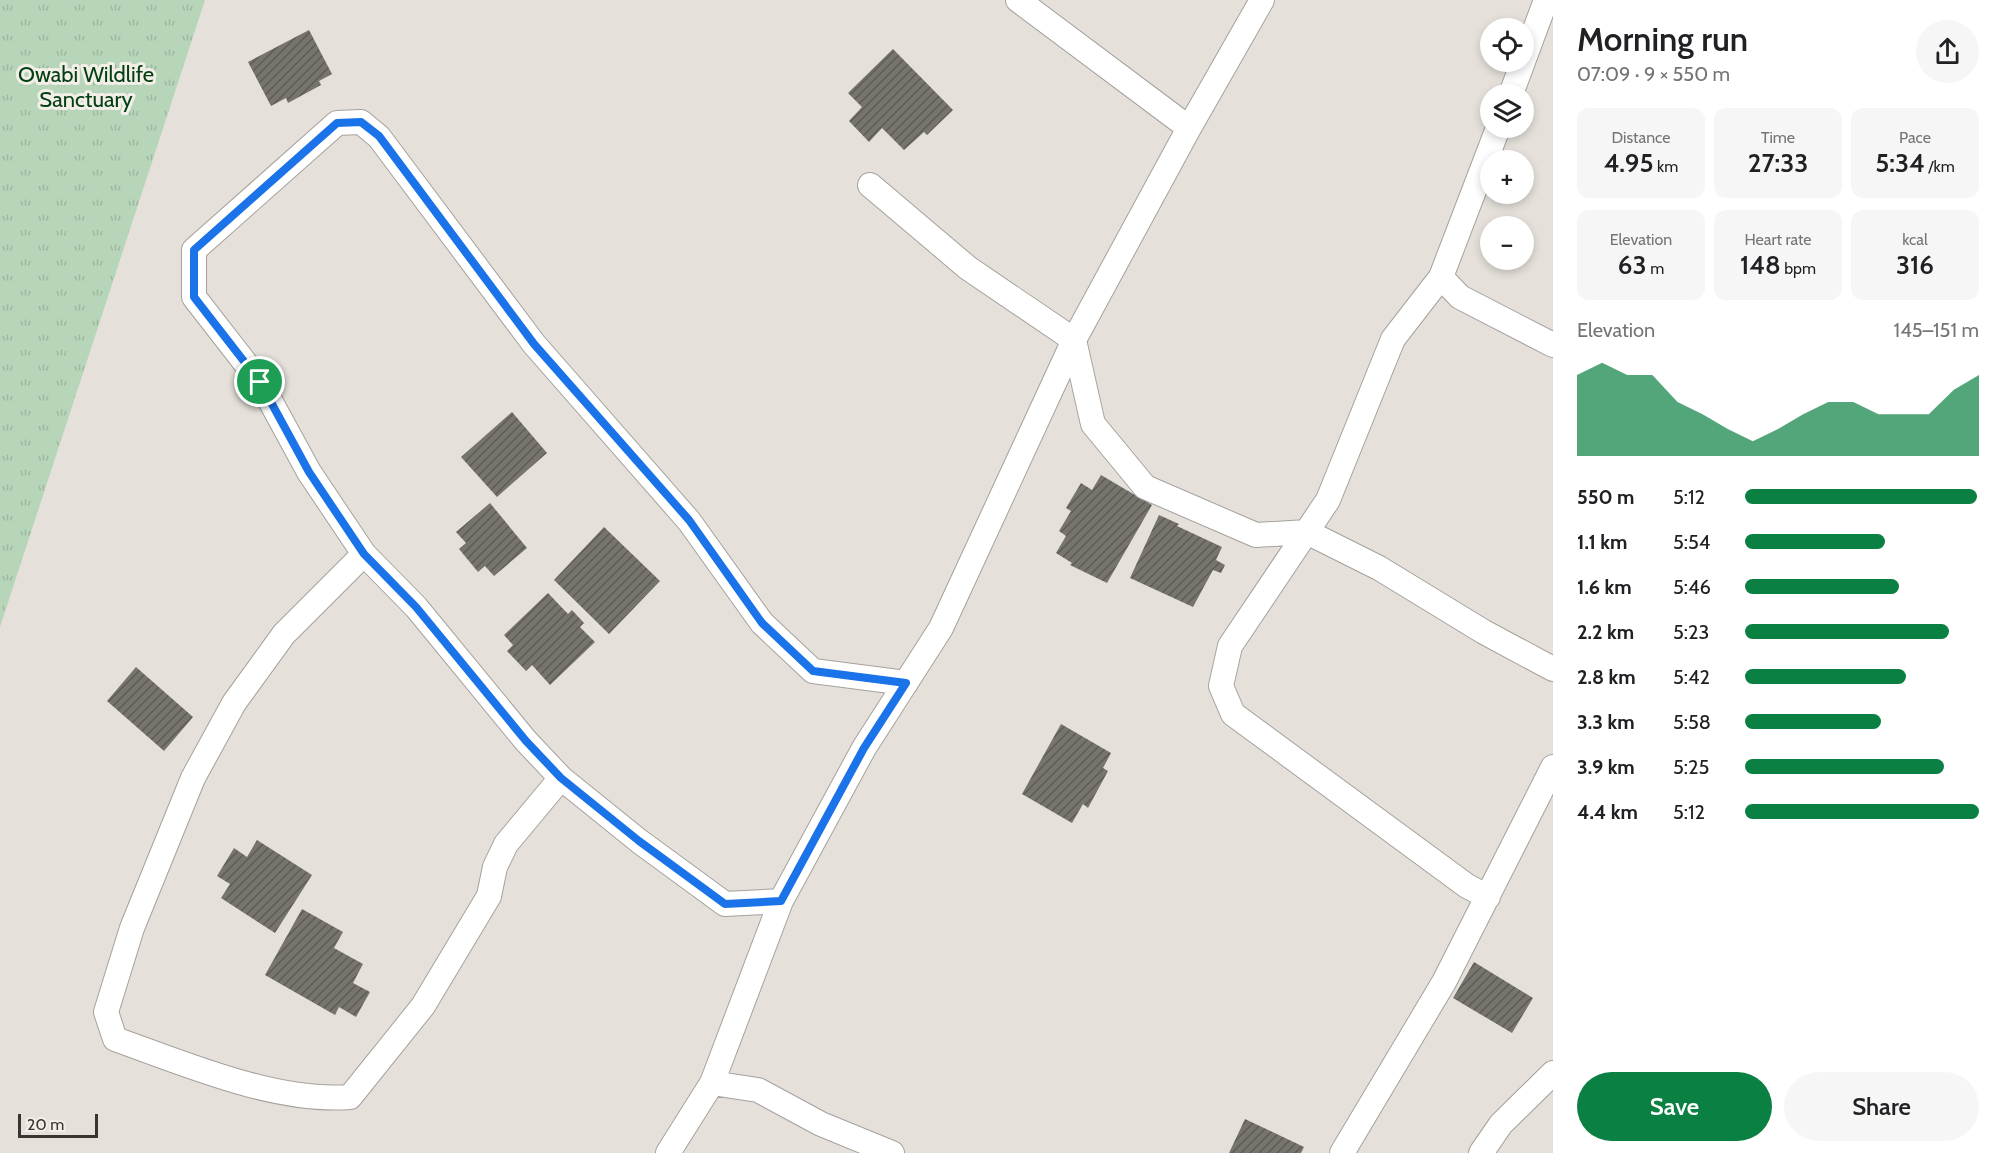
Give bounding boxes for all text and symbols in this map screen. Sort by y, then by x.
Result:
map controls [1480,18,1534,270]
button: locate [1480,18,1534,72]
text: Morning run [1577,19,1748,59]
button: share [1916,20,1979,83]
park label: Owabi Wildlife Sanctuary [18,61,154,113]
text: 07:09 · 9 × 550 m [1577,62,1730,86]
button: layers [1480,84,1534,138]
text: Distance [1612,128,1670,147]
text: Time [1761,128,1795,147]
text: Pace [1899,128,1931,147]
text: 4.95 [1604,147,1653,179]
text: 27:33 [1748,147,1808,179]
text: 5:34 [1875,147,1925,179]
button: + [1480,150,1534,204]
text: km [1653,157,1678,176]
text: /km [1925,157,1955,176]
button: − [1480,216,1534,270]
text: Elevation [1610,230,1672,249]
text: Heart rate [1745,230,1811,249]
text: kcal [1902,230,1928,249]
text: 63 [1618,249,1647,281]
text: 148 [1740,249,1781,281]
text: 316 [1896,249,1934,281]
text: m [1647,259,1664,278]
text: bpm [1781,259,1816,278]
text: Elevation [1577,318,1655,342]
text: 145–151 m [1894,318,1979,342]
pin [234,356,285,407]
icon: arrive [243,365,276,398]
text: 550 m [1577,485,1634,509]
text: 5:12 [1673,485,1705,509]
text: 1.1 km [1577,530,1627,554]
text: 5:54 [1673,530,1710,554]
text: 1.6 km [1577,575,1632,599]
text: 5:46 [1673,575,1711,599]
text: 2.2 km [1577,620,1634,644]
text: 5:23 [1673,620,1709,644]
text: 2.8 km [1577,665,1636,689]
text: 5:42 [1673,665,1710,689]
text: 3.3 km [1577,710,1635,734]
text: 5:58 [1673,710,1711,734]
text: 3.9 km [1577,755,1635,779]
text: 5:25 [1673,755,1709,779]
text: 4.4 km [1577,800,1638,824]
text: 5:12 [1673,800,1705,824]
button: Save [1577,1072,1772,1141]
button: Share [1784,1072,1979,1141]
scale bar [18,1111,98,1138]
text: 20 m [27,1115,64,1134]

